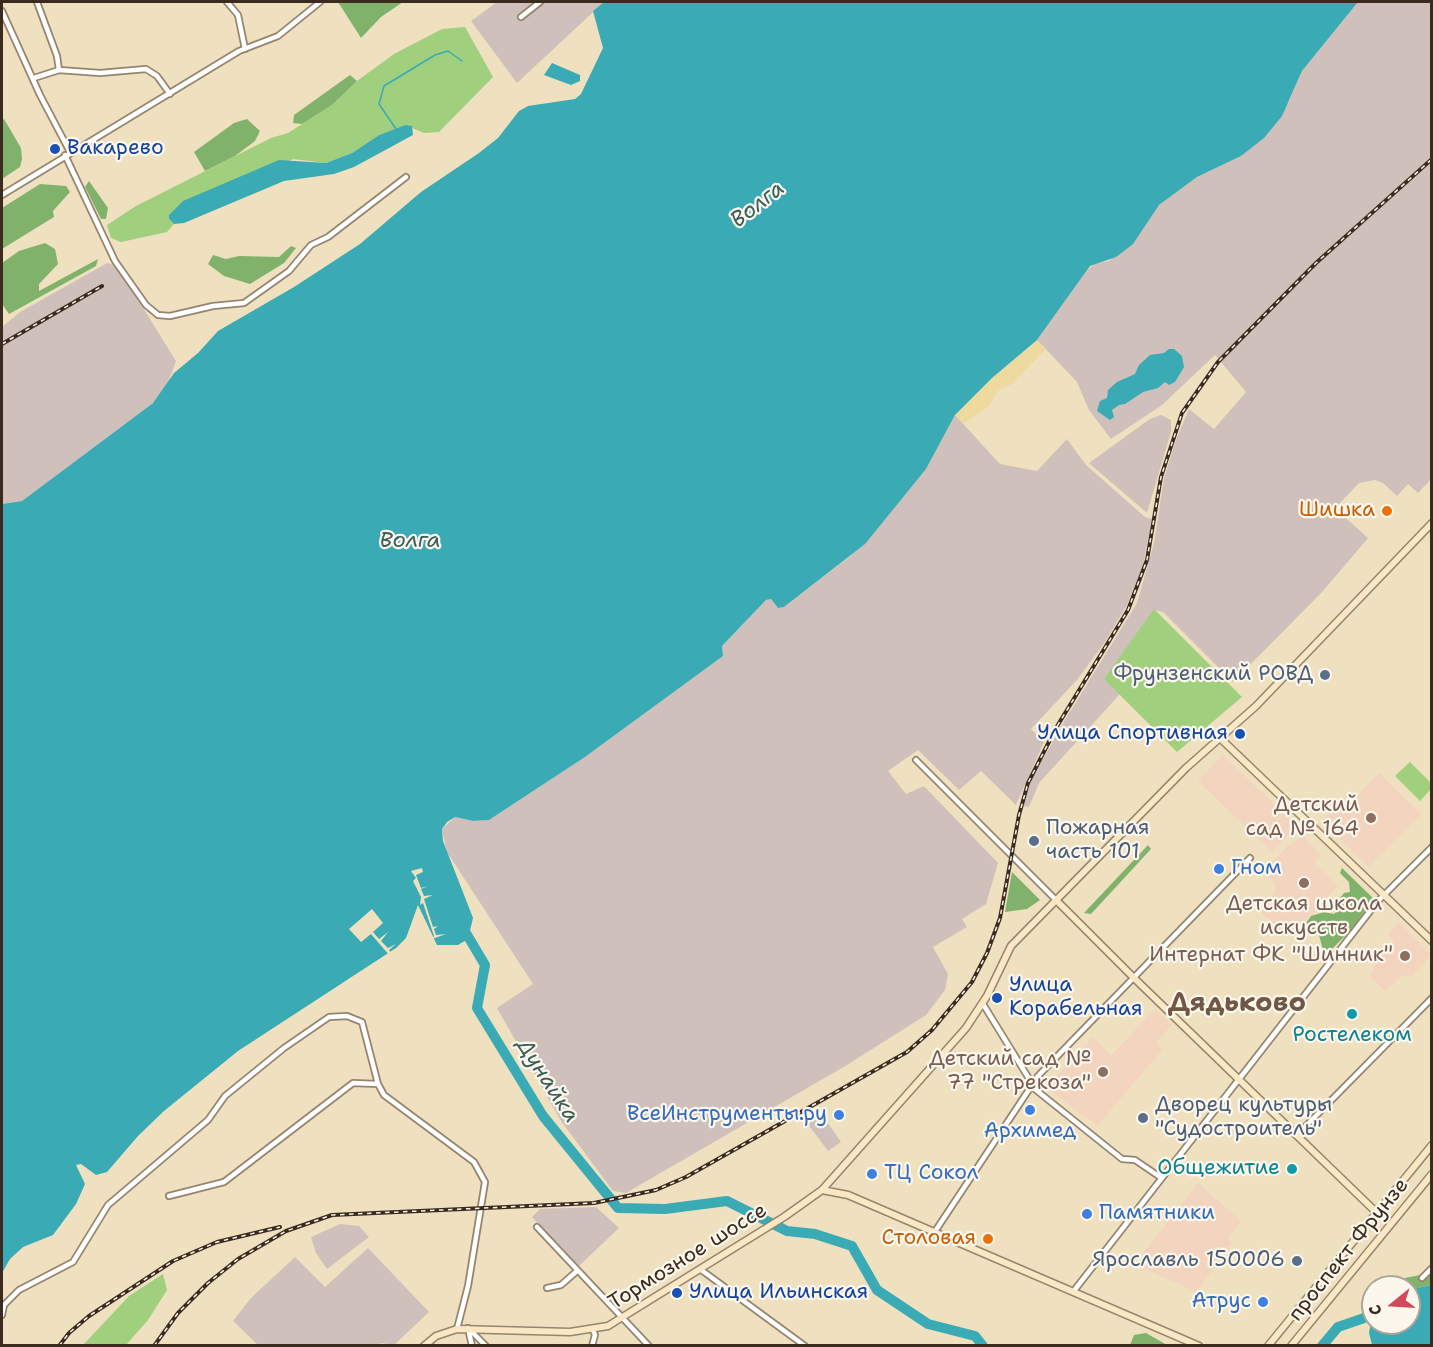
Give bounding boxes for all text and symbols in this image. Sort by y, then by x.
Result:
place label: Вакарево [67,136,164,162]
marker: Вакарево [48,142,62,156]
water label: Волга [726,176,790,234]
place label: Шишка [1299,498,1375,524]
marker: Шишка [1380,504,1394,518]
water label: Волга [379,528,441,554]
place label: Фрунзенский РОВД [1113,662,1313,688]
marker: Фрунзенский РОВД [1318,668,1332,682]
place label: Улица Спортивная [1037,721,1228,747]
marker: Улица Спортивная [1233,727,1247,741]
place label: Детский сад № 164 [1246,793,1359,843]
marker: Детский сад № 164 [1364,811,1378,825]
place label: Пожарная часть 101 [1046,816,1150,866]
marker: Пожарная часть 101 [1027,834,1041,848]
place label: Гном [1231,856,1281,882]
marker: Гном [1212,862,1226,876]
marker: Детская школа искусств [1297,876,1311,890]
place label: Детская школа искусств [1226,892,1382,942]
place label: Интернат ФК "Шинник" [1149,943,1393,969]
marker: Интернат ФК "Шинник" [1398,949,1412,963]
place label: Улица Корабельная [1009,973,1143,1023]
district label: Дядьково [1168,988,1306,1020]
marker: Улица Корабельная [990,991,1004,1005]
marker: Ростелеком [1345,1007,1359,1021]
place label: Ростелеком [1292,1023,1412,1049]
water label: Дунайка [510,1034,584,1128]
place label: Детский сад № 77 "Стрекоза" [929,1047,1091,1097]
marker: Детский сад № 77 "Стрекоза" [1096,1065,1110,1079]
place label: Дворец культуры "Судостроитель" [1155,1093,1332,1143]
place label: ВсеИнструменты.ру [627,1102,827,1128]
marker: Архимед [1023,1103,1037,1117]
marker: ВсеИнструменты.ру [832,1108,846,1122]
marker: Дворец культуры "Судостроитель" [1136,1111,1150,1125]
place label: Архимед [984,1119,1076,1145]
place label: Общежитие [1157,1156,1280,1182]
place label: ТЦ Сокол [884,1161,978,1187]
marker: Общежитие [1285,1162,1299,1176]
marker: ТЦ Сокол [865,1167,879,1181]
street label: проспект Фрунзе [1284,1173,1414,1327]
street label: Тормозное шоссе [604,1198,772,1316]
place label: Памятники [1099,1201,1215,1227]
marker: Памятники [1080,1207,1094,1221]
place label: Столовая [882,1226,976,1252]
marker: Столовая [981,1232,995,1246]
place label: Ярославль 150006 [1093,1248,1285,1274]
marker: Ярославль 150006 [1290,1254,1304,1268]
north arrow [1361,1275,1421,1335]
place label: Улица Ильинская [689,1280,868,1306]
marker: Улица Ильинская [670,1286,684,1300]
place label: Атрус [1192,1289,1251,1315]
marker: Атрус [1256,1295,1270,1309]
text: С [1364,1302,1387,1318]

